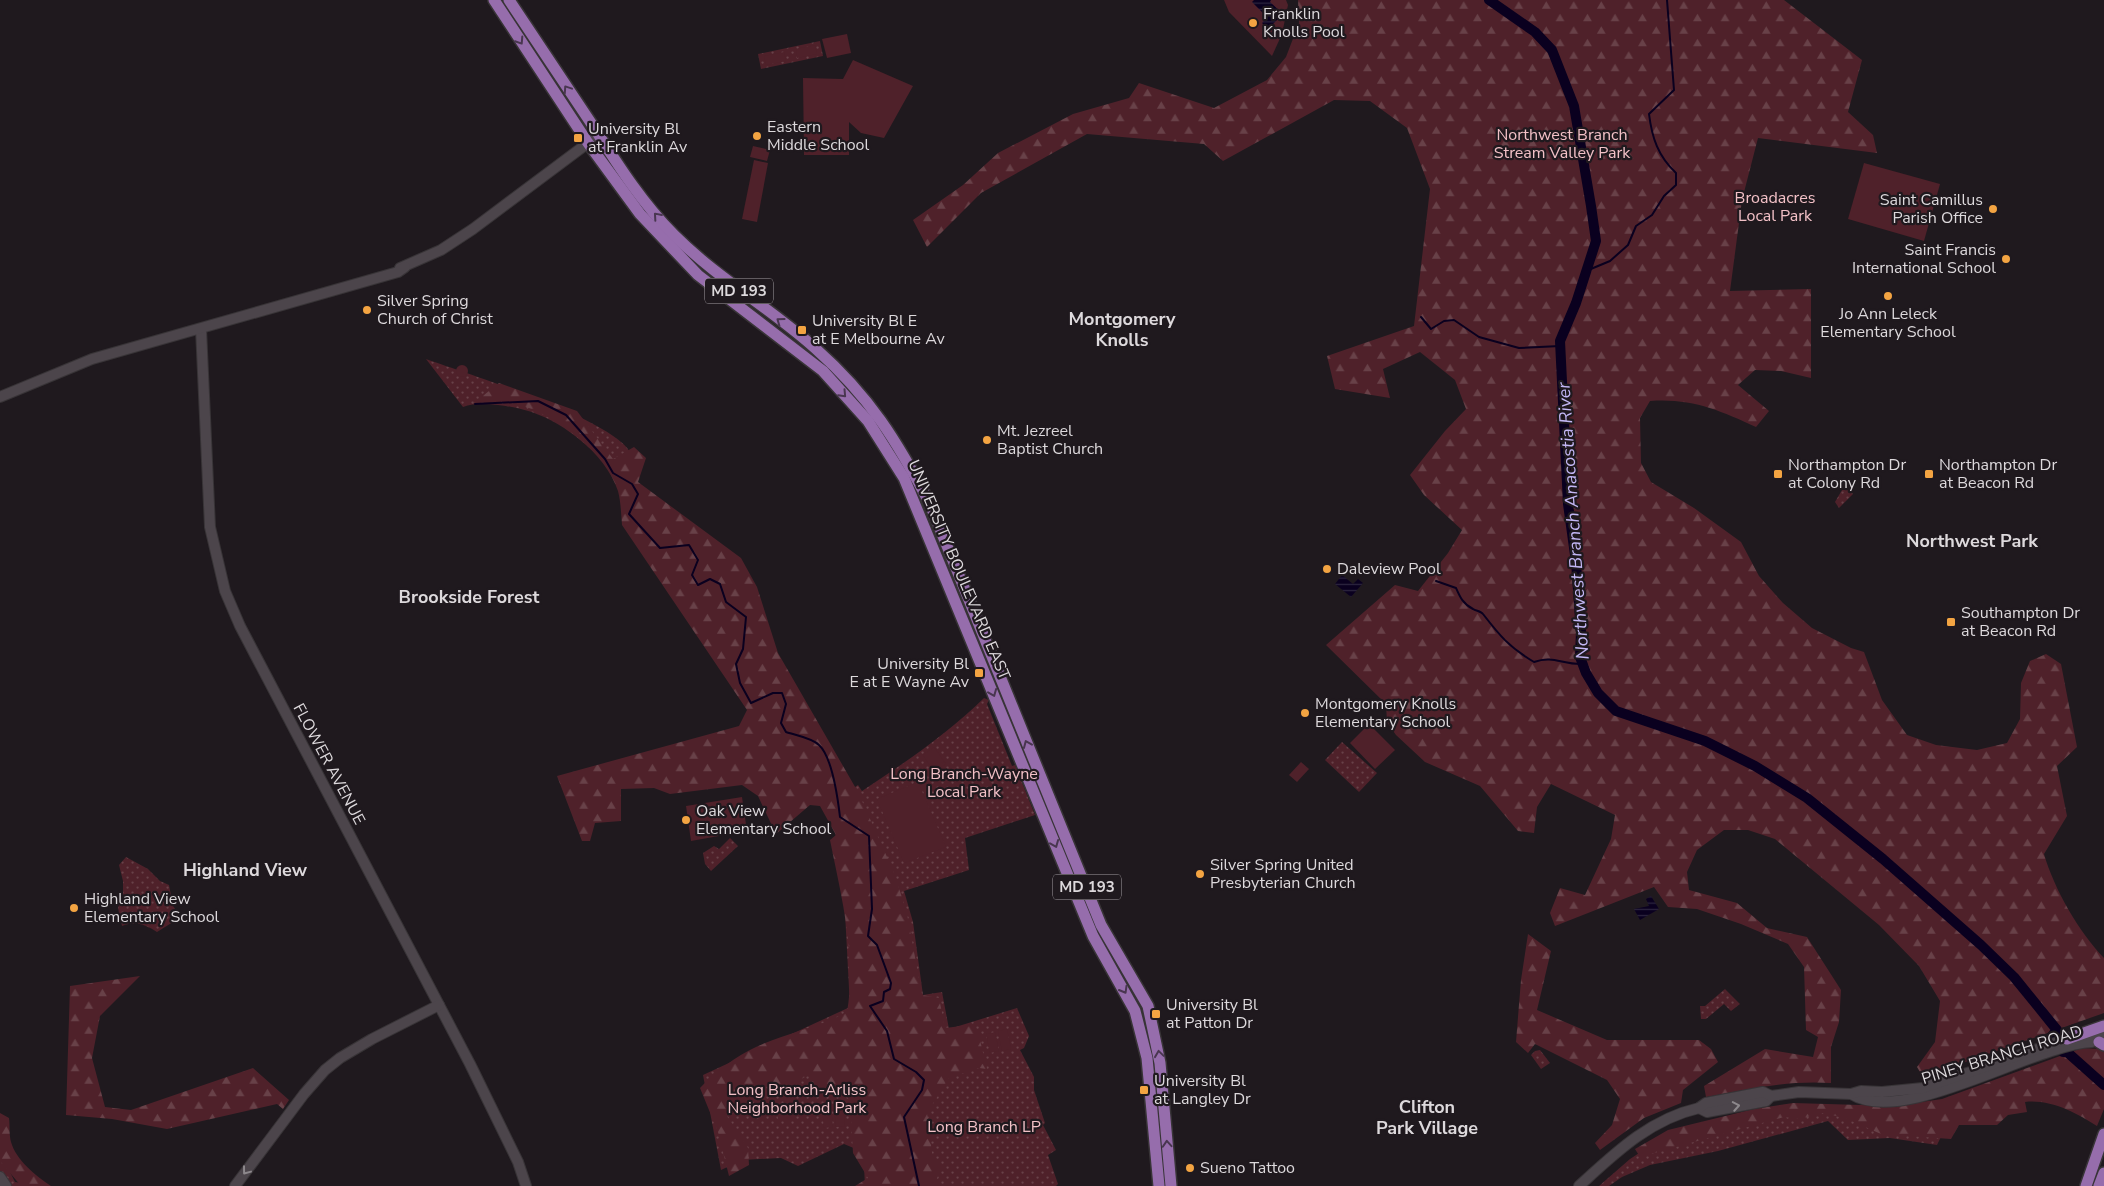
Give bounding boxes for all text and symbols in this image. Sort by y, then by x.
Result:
place label: Franklin Knolls Pool [1263,3,1345,43]
marker: Franklin Knolls Pool [1247,17,1259,29]
one-way arrow [514,35,524,44]
one-way arrow [564,85,574,94]
place label: Eastern Middle School [767,116,869,156]
place label: University Bl at Franklin Av [588,118,688,158]
park label: Northwest Branch Stream Valley Park [1494,124,1631,164]
marker: Eastern Middle School [751,130,763,142]
marker: University Bl at Franklin Av [572,132,584,144]
park label: Broadacres Local Park [1735,187,1815,227]
place label: Saint Camillus Parish Office [1880,189,1983,229]
marker: Saint Camillus Parish Office [1987,203,1999,215]
one-way arrow [654,213,663,222]
place label: Saint Francis International School [1852,239,1996,279]
marker: Saint Francis International School [2000,253,2012,265]
road number: MD 193 [705,278,773,304]
place label: Silver Spring Church of Christ [377,290,493,330]
marker: Jo Ann Leleck Elementary School [1882,290,1894,302]
place label: Jo Ann Leleck Elementary School [1820,303,1956,343]
marker: Silver Spring Church of Christ [361,304,373,316]
district label: Montgomery Knolls [1068,307,1176,352]
place label: University Bl E at E Melbourne Av [812,310,945,350]
one-way arrow [776,318,786,327]
marker: University Bl E at E Melbourne Av [796,324,808,336]
water label: Northwest Branch Anacostia River [1551,381,1595,660]
one-way arrow [837,388,846,397]
place label: Mt. Jezreel Baptist Church [997,420,1103,460]
marker: Mt. Jezreel Baptist Church [981,434,993,446]
place label: Northampton Dr at Colony Rd [1788,454,1906,494]
place label: Northampton Dr at Beacon Rd [1939,454,2057,494]
street label: UNIVERSITY BOULEVARD EAST [903,457,1016,684]
marker: Northampton Dr at Colony Rd [1772,468,1784,480]
marker: Northampton Dr at Beacon Rd [1923,468,1935,480]
district label: Northwest Park [1906,529,2038,553]
place label: Daleview Pool [1337,558,1441,580]
marker: Daleview Pool [1321,563,1333,575]
district label: Brookside Forest [399,585,539,609]
place label: Southampton Dr at Beacon Rd [1961,602,2080,642]
marker: Southampton Dr at Beacon Rd [1945,616,1957,628]
place label: University Bl E at E Wayne Av [849,653,970,693]
marker: University Bl E at E Wayne Av [973,667,985,679]
one-way arrow [987,688,998,697]
place label: Montgomery Knolls Elementary School [1315,693,1456,733]
street label: FLOWER AVENUE [288,699,370,829]
marker: Montgomery Knolls Elementary School [1299,707,1311,719]
one-way arrow [1023,740,1034,749]
park label: Long Branch-Wayne Local Park [890,763,1038,803]
place label: Oak View Elementary School [696,800,832,840]
marker: Oak View Elementary School [680,814,692,826]
one-way arrow [1048,839,1059,848]
place label: Silver Spring United Presbyterian Church [1210,854,1356,894]
district label: Highland View [183,858,308,882]
marker: Silver Spring United Presbyterian Church [1194,868,1206,880]
road number: MD 193 [1053,874,1121,900]
place label: Highland View Elementary School [84,888,220,928]
marker: Highland View Elementary School [68,902,80,914]
one-way arrow [1118,985,1128,994]
place label: University Bl at Patton Dr [1166,994,1258,1034]
marker: University Bl at Patton Dr [1150,1008,1162,1020]
street label: PINEY BRANCH ROAD [1919,1020,2085,1090]
one-way arrow [1154,1049,1164,1058]
place label: University Bl at Langley Dr [1154,1070,1251,1110]
park label: Long Branch-Arliss Neighborhood Park [728,1079,867,1119]
marker: University Bl at Langley Dr [1138,1084,1150,1096]
district label: Clifton Park Village [1376,1095,1478,1140]
one-way arrow [1732,1102,1740,1112]
park label: Long Branch LP [927,1116,1041,1138]
one-way arrow [1162,1140,1173,1148]
place label: Sueno Tattoo [1200,1157,1295,1179]
marker: Sueno Tattoo [1184,1162,1196,1174]
one-way arrow [244,1165,252,1174]

